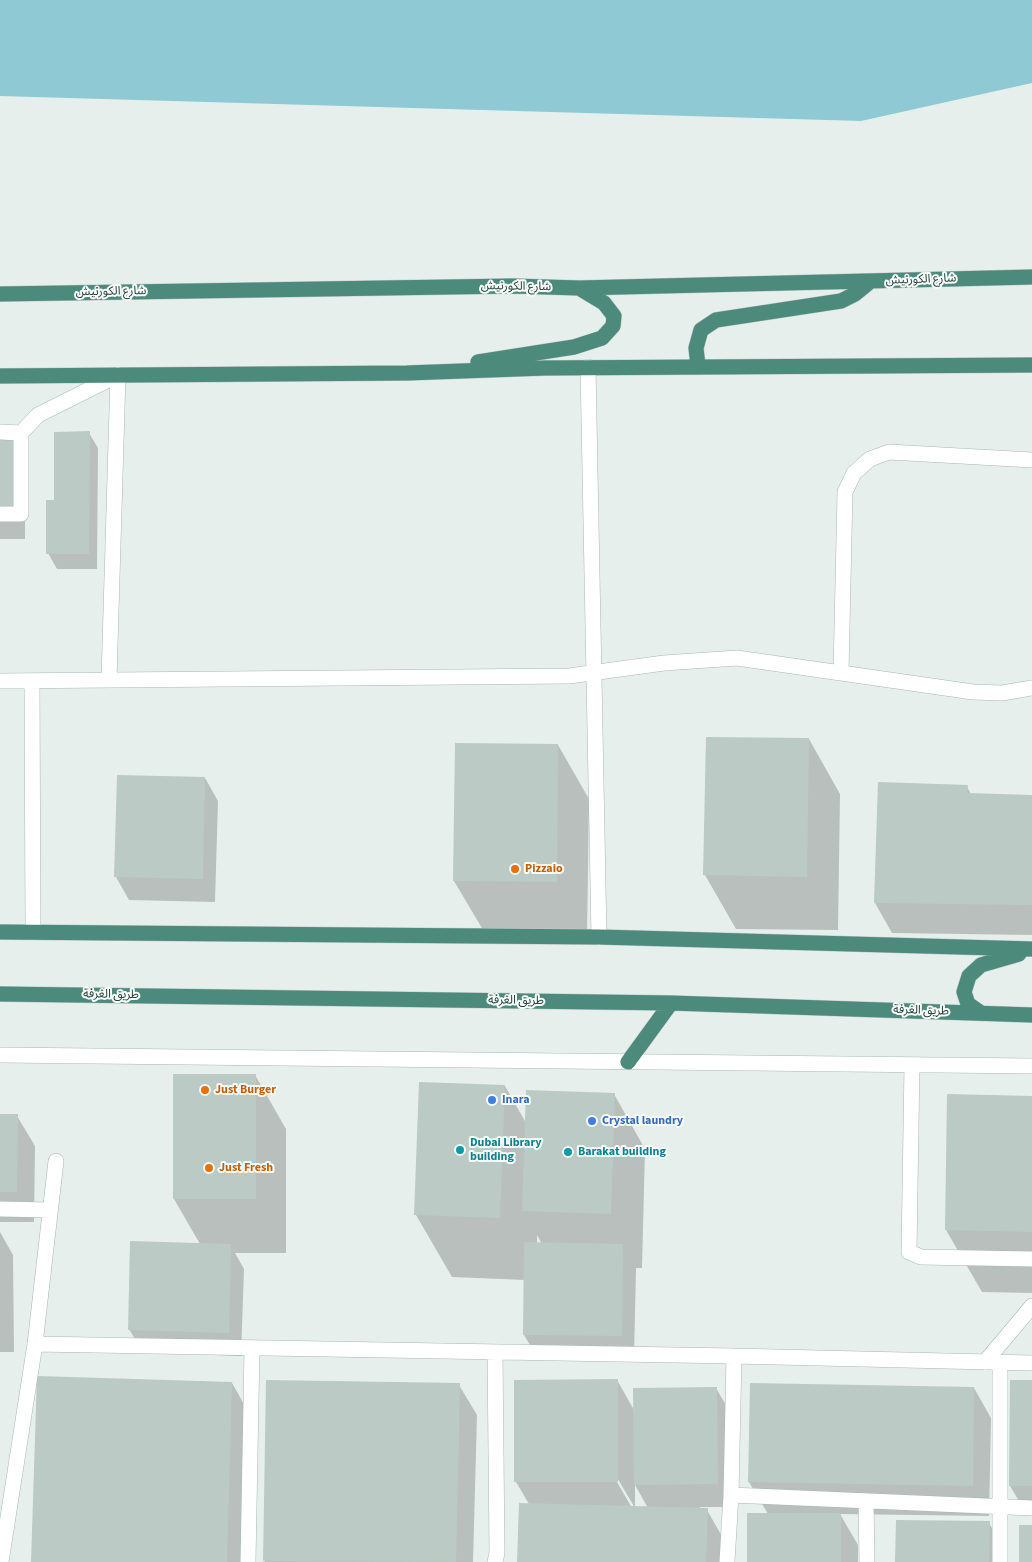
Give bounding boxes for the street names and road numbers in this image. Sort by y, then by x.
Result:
street label: شارع الكورنيش [886,272,956,288]
street label: شارع الكورنيش [481,279,551,295]
street label: شارع الكورنيش [76,284,146,300]
street label: طريق الغرفة [83,987,139,1003]
street label: طريق الغرفة [488,993,544,1009]
street label: طريق الغرفة [893,1003,949,1019]

